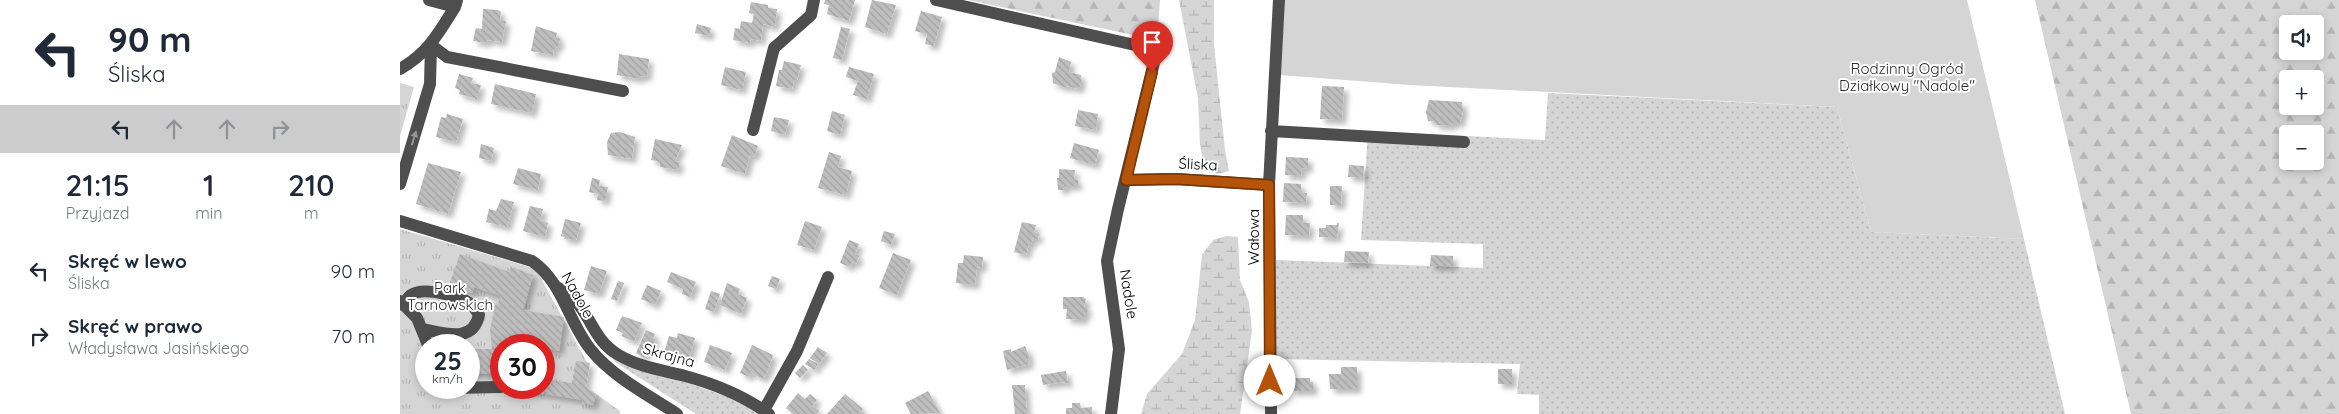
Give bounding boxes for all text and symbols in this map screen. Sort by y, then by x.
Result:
map controls [2279,15,2324,170]
button: sound [2279,15,2324,60]
text: 90 m [108,17,191,61]
icon: left [25,20,90,85]
pin [1131,21,1173,72]
icon: arrive [1138,28,1166,56]
park label: Rodzinny Ogród Działkowy "Nadole" [1839,59,1975,95]
text: Śliska [108,60,165,88]
button: + [2279,70,2324,115]
icon: left [107,115,135,143]
icon: ahead [160,115,188,143]
icon: ahead [213,115,241,143]
icon: right [266,115,294,143]
button: − [2279,125,2324,170]
one-way arrow [411,130,419,145]
street label: Śliska [1178,153,1218,175]
text: 21:15 [65,166,130,204]
text: 1 [203,166,215,204]
text: 210 [288,166,335,204]
text: Przyjazd [66,203,129,223]
text: min [195,203,222,223]
text: m [304,203,319,223]
street label: Wałowa [1244,209,1263,265]
text: Skręć w lewo [68,249,187,273]
icon: left [25,257,53,285]
text: 90 m [331,259,375,283]
street label: Nadole [1116,268,1142,320]
street label: Nadole [558,269,598,321]
text: Śliska [68,273,110,293]
park label: Park Tarnowskich [407,278,493,314]
text: Skręć w prawo [68,314,203,338]
icon: right [25,322,53,350]
text: 70 m [331,324,375,348]
speed limit sign: 30 [490,334,555,399]
text: Władysława Jasińskiego [68,338,249,358]
street label: Skrajna [641,339,697,371]
text: 25 [433,345,462,376]
position arrow [1243,354,1295,406]
text: km/h [432,371,463,386]

